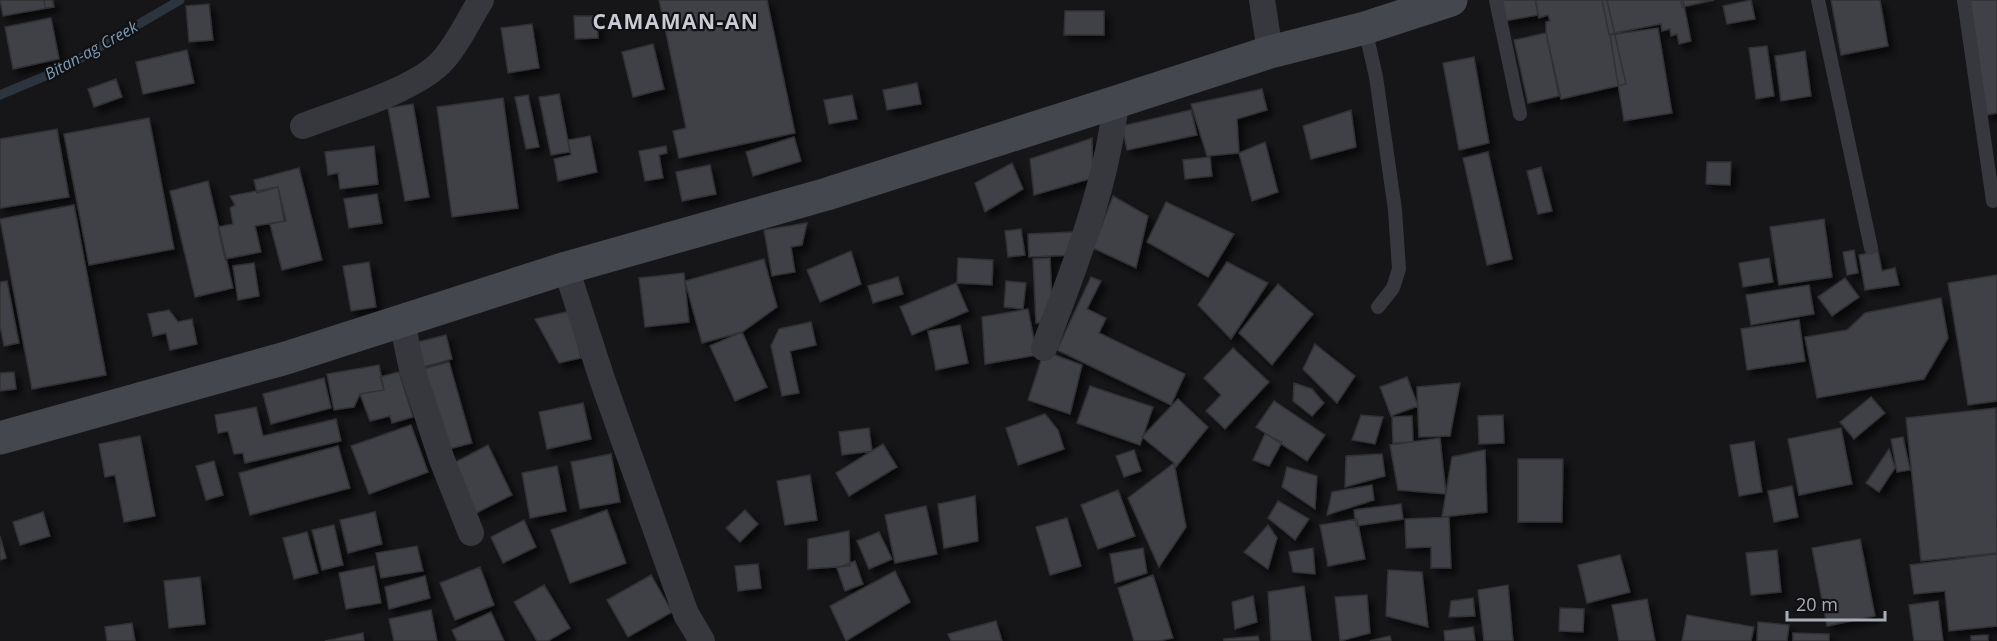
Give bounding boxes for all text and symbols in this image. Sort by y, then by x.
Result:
district label: CAMAMAN-AN [593,7,759,35]
water label: Bitan-ag Creek [41,15,142,85]
scale bar [1787,584,1884,622]
text: 20 m [1796,592,1838,616]

